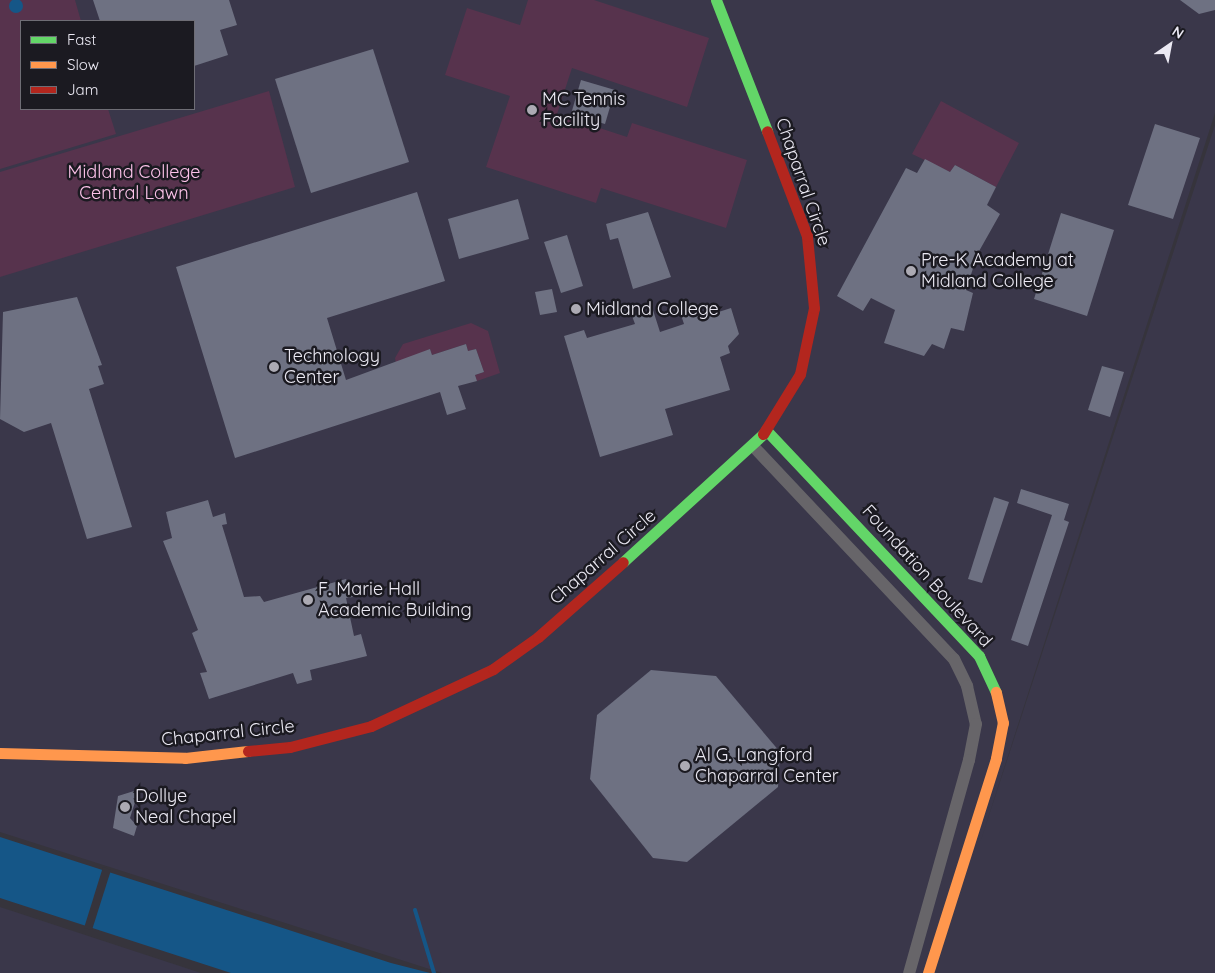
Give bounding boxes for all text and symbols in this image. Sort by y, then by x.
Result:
legend [20,20,195,110]
north arrow [1145,20,1195,70]
text: N [1169,22,1187,43]
text: Fast [67,30,96,49]
text: Slow [67,55,99,74]
text: Jam [67,80,98,99]
place label: MC Tennis Facility [542,89,626,132]
marker: MC Tennis Facility [526,104,538,116]
street label: Chaparral Circle [771,115,835,249]
park label: Midland College Central Lawn [68,162,200,204]
place label: Pre-K Academy at Midland College [921,250,1074,292]
marker: Pre-K Academy at Midland College [905,265,917,277]
place label: Midland College [586,298,719,320]
marker: Midland College [570,303,582,315]
place label: Technology Center [284,346,380,388]
marker: Technology Center [268,361,280,373]
street label: Foundation Boulevard [857,500,997,652]
street label: Chaparral Circle [545,505,661,609]
place label: F. Marie Hall Academic Building [318,579,472,622]
marker: F. Marie Hall Academic Building [302,594,314,606]
street label: Chaparral Circle [160,715,296,751]
place label: Al G. Langford Chaparral Center [695,745,839,788]
marker: Al G. Langford Chaparral Center [679,760,691,772]
place label: Dollye Neal Chapel [135,786,236,829]
marker: Dollye Neal Chapel [119,801,131,813]

